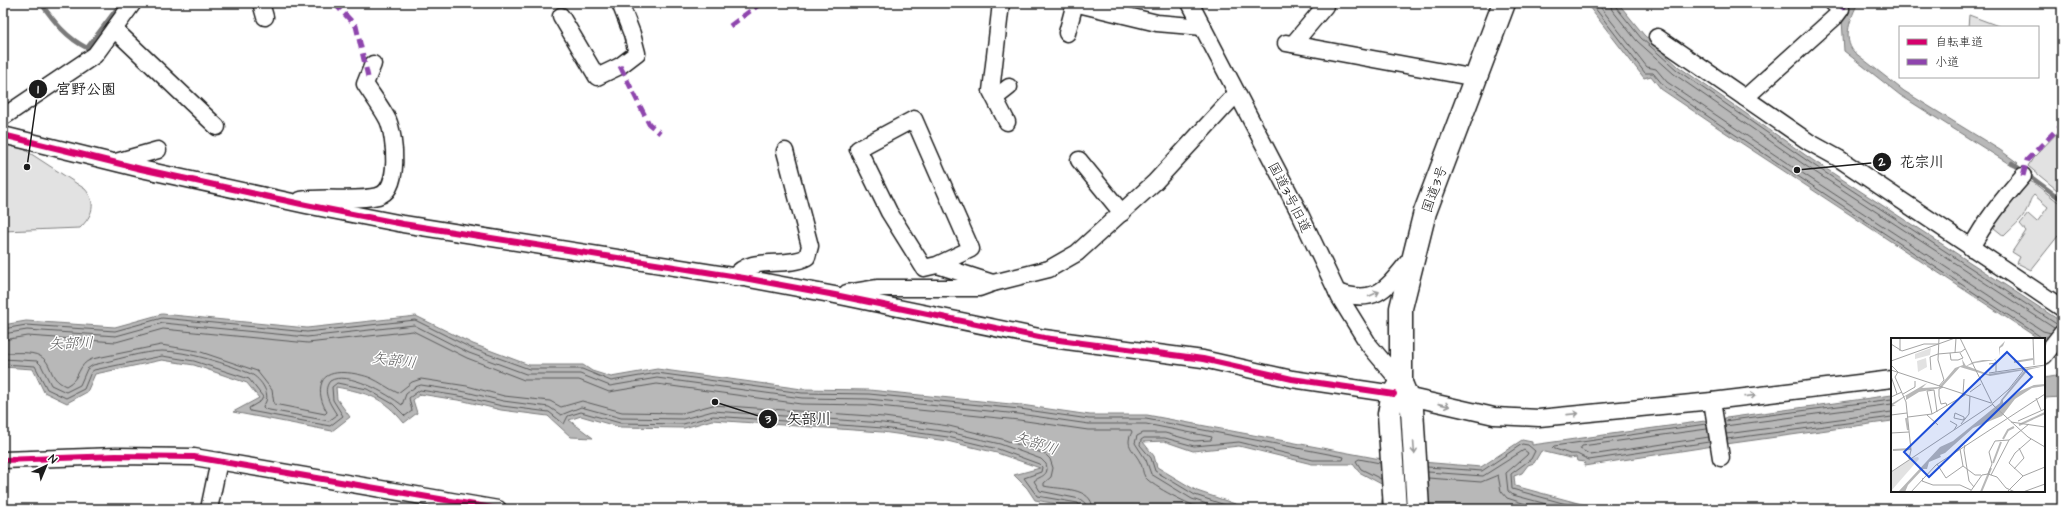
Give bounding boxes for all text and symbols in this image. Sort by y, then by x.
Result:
legend [1899,26,2039,78]
text: 自転車道 [1935,34,1983,51]
text: 小道 [1935,54,1959,71]
callout: 宮野公園 [28,75,124,102]
text: 宮野公園 [56,79,116,100]
text: 1 [37,81,39,98]
callout: 花宗川 [1872,149,1953,176]
text: 花宗川 [1899,152,1945,173]
text: 2 [1878,154,1886,171]
street label: 国道3号旧道 [1263,159,1316,236]
street label: 国道3号 [1417,163,1453,216]
one-way arrow [1368,289,1380,297]
water label: 矢部川 [48,333,94,354]
inset map [1891,338,2045,492]
water label: 矢部川 [370,347,418,374]
one-way arrow [1743,392,1756,400]
one-way arrow [1437,401,1450,409]
callout: 矢部川 [758,405,839,432]
text: 矢部川 [786,409,832,430]
text: 3 [764,411,772,428]
one-way arrow [1566,411,1579,418]
water label: 矢部川 [1011,427,1060,460]
one-way arrow [1411,441,1418,454]
north arrow [26,446,66,486]
text: N [45,451,60,467]

